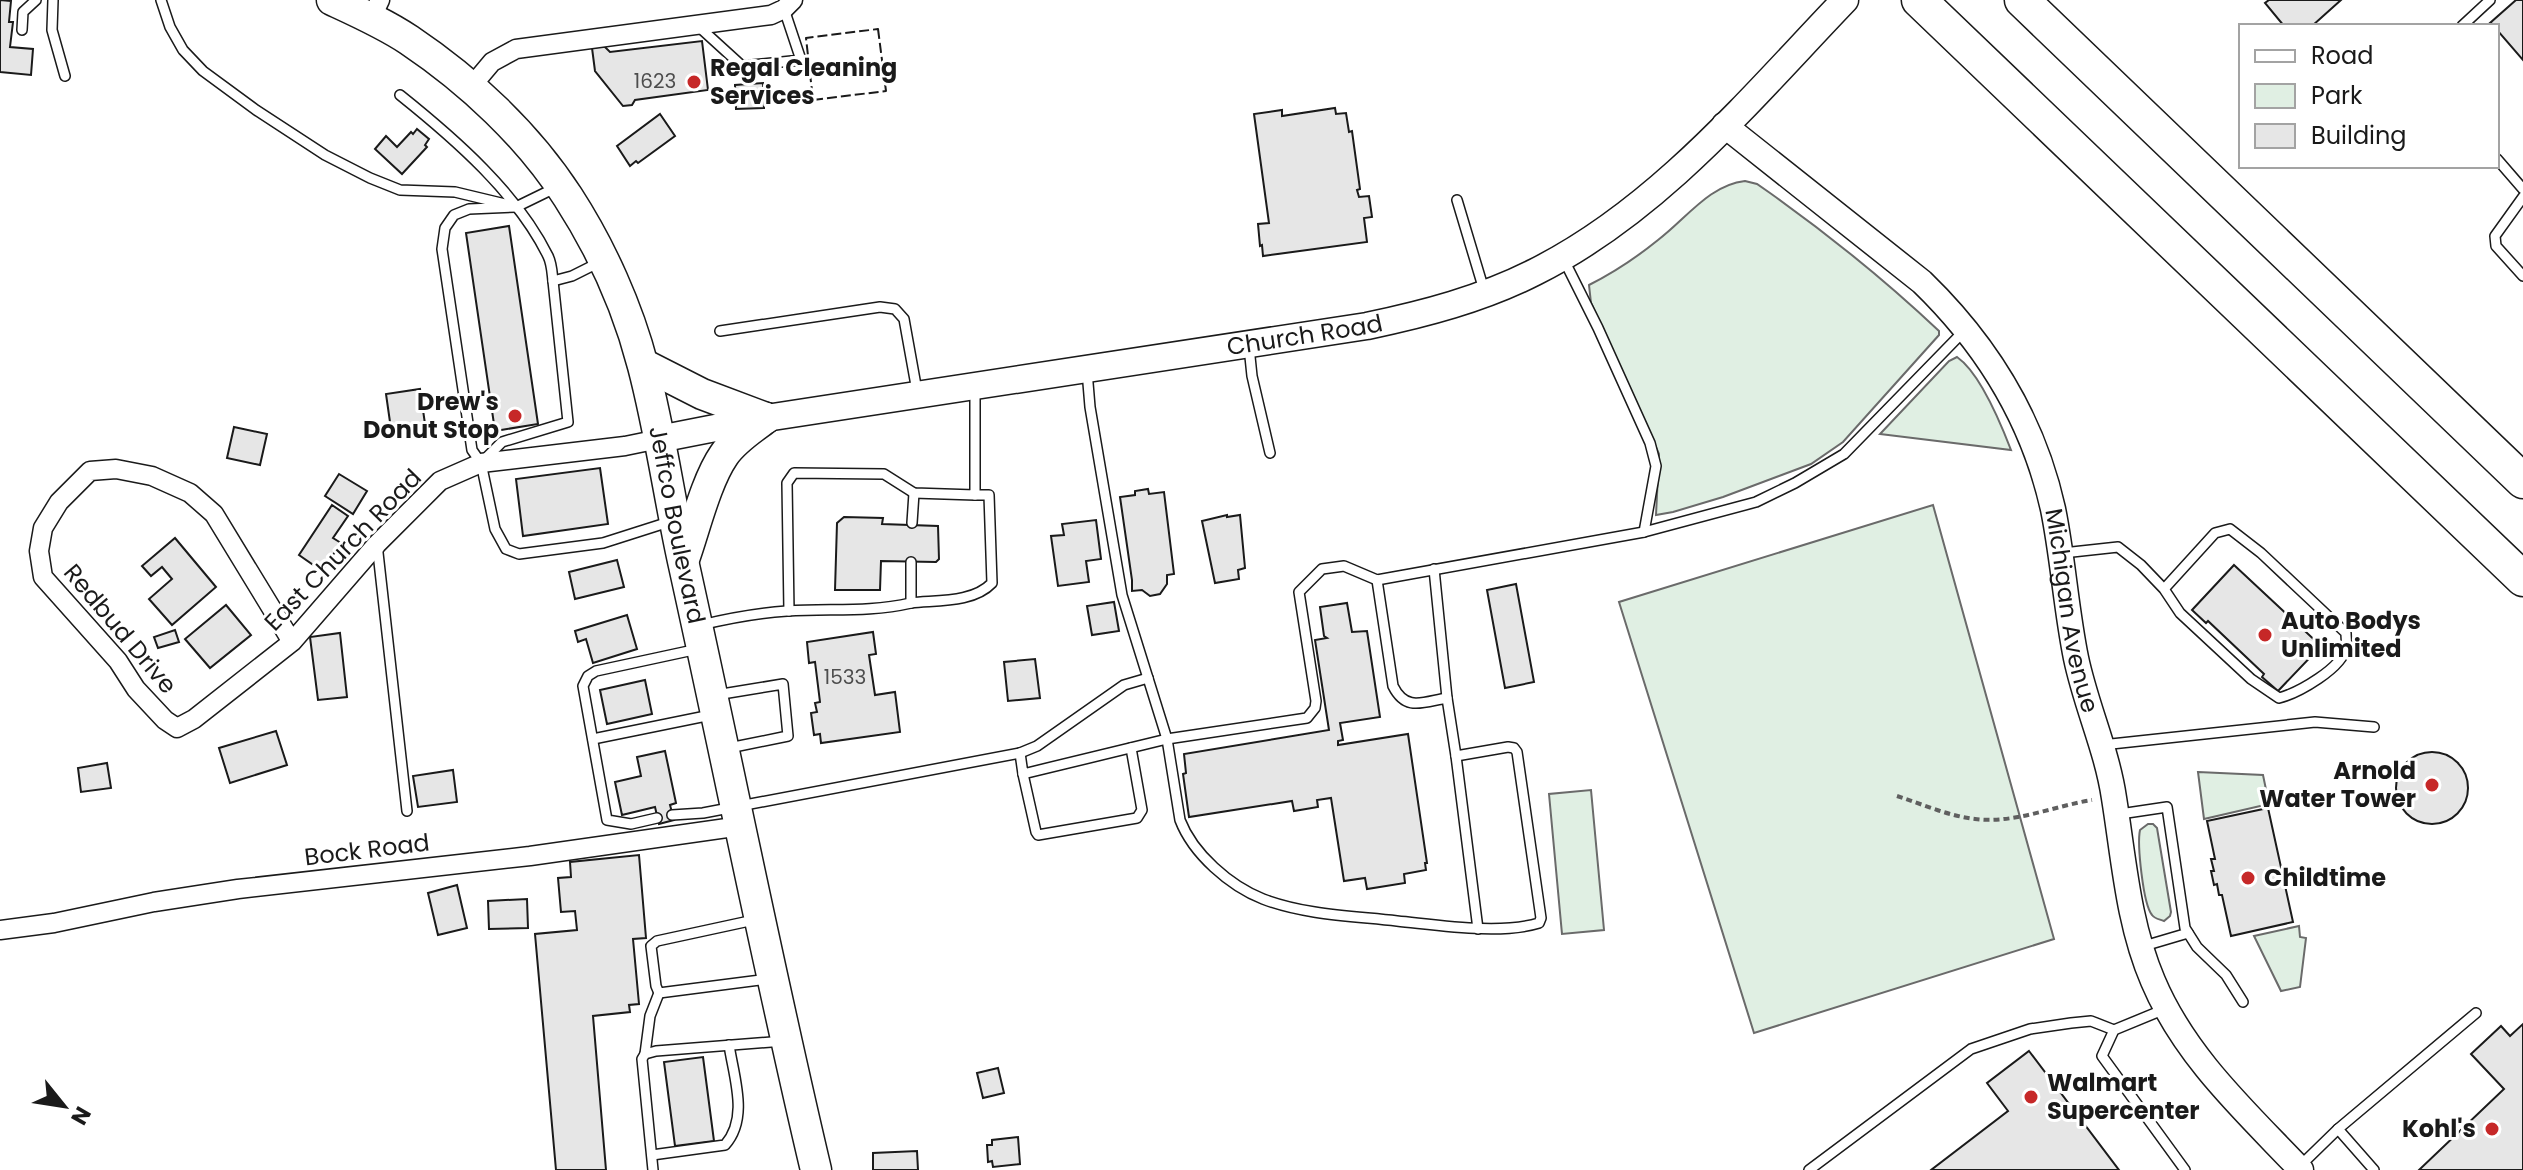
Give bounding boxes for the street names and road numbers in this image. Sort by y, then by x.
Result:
street label: Church Road [1224,306,1385,363]
street label: Jeffco Boulevard [641,423,713,627]
street label: East Church Road [257,462,429,638]
street label: Michigan Avenue [2037,506,2107,717]
street label: Redbud Drive [56,557,184,701]
street label: Bock Road [302,825,431,874]

